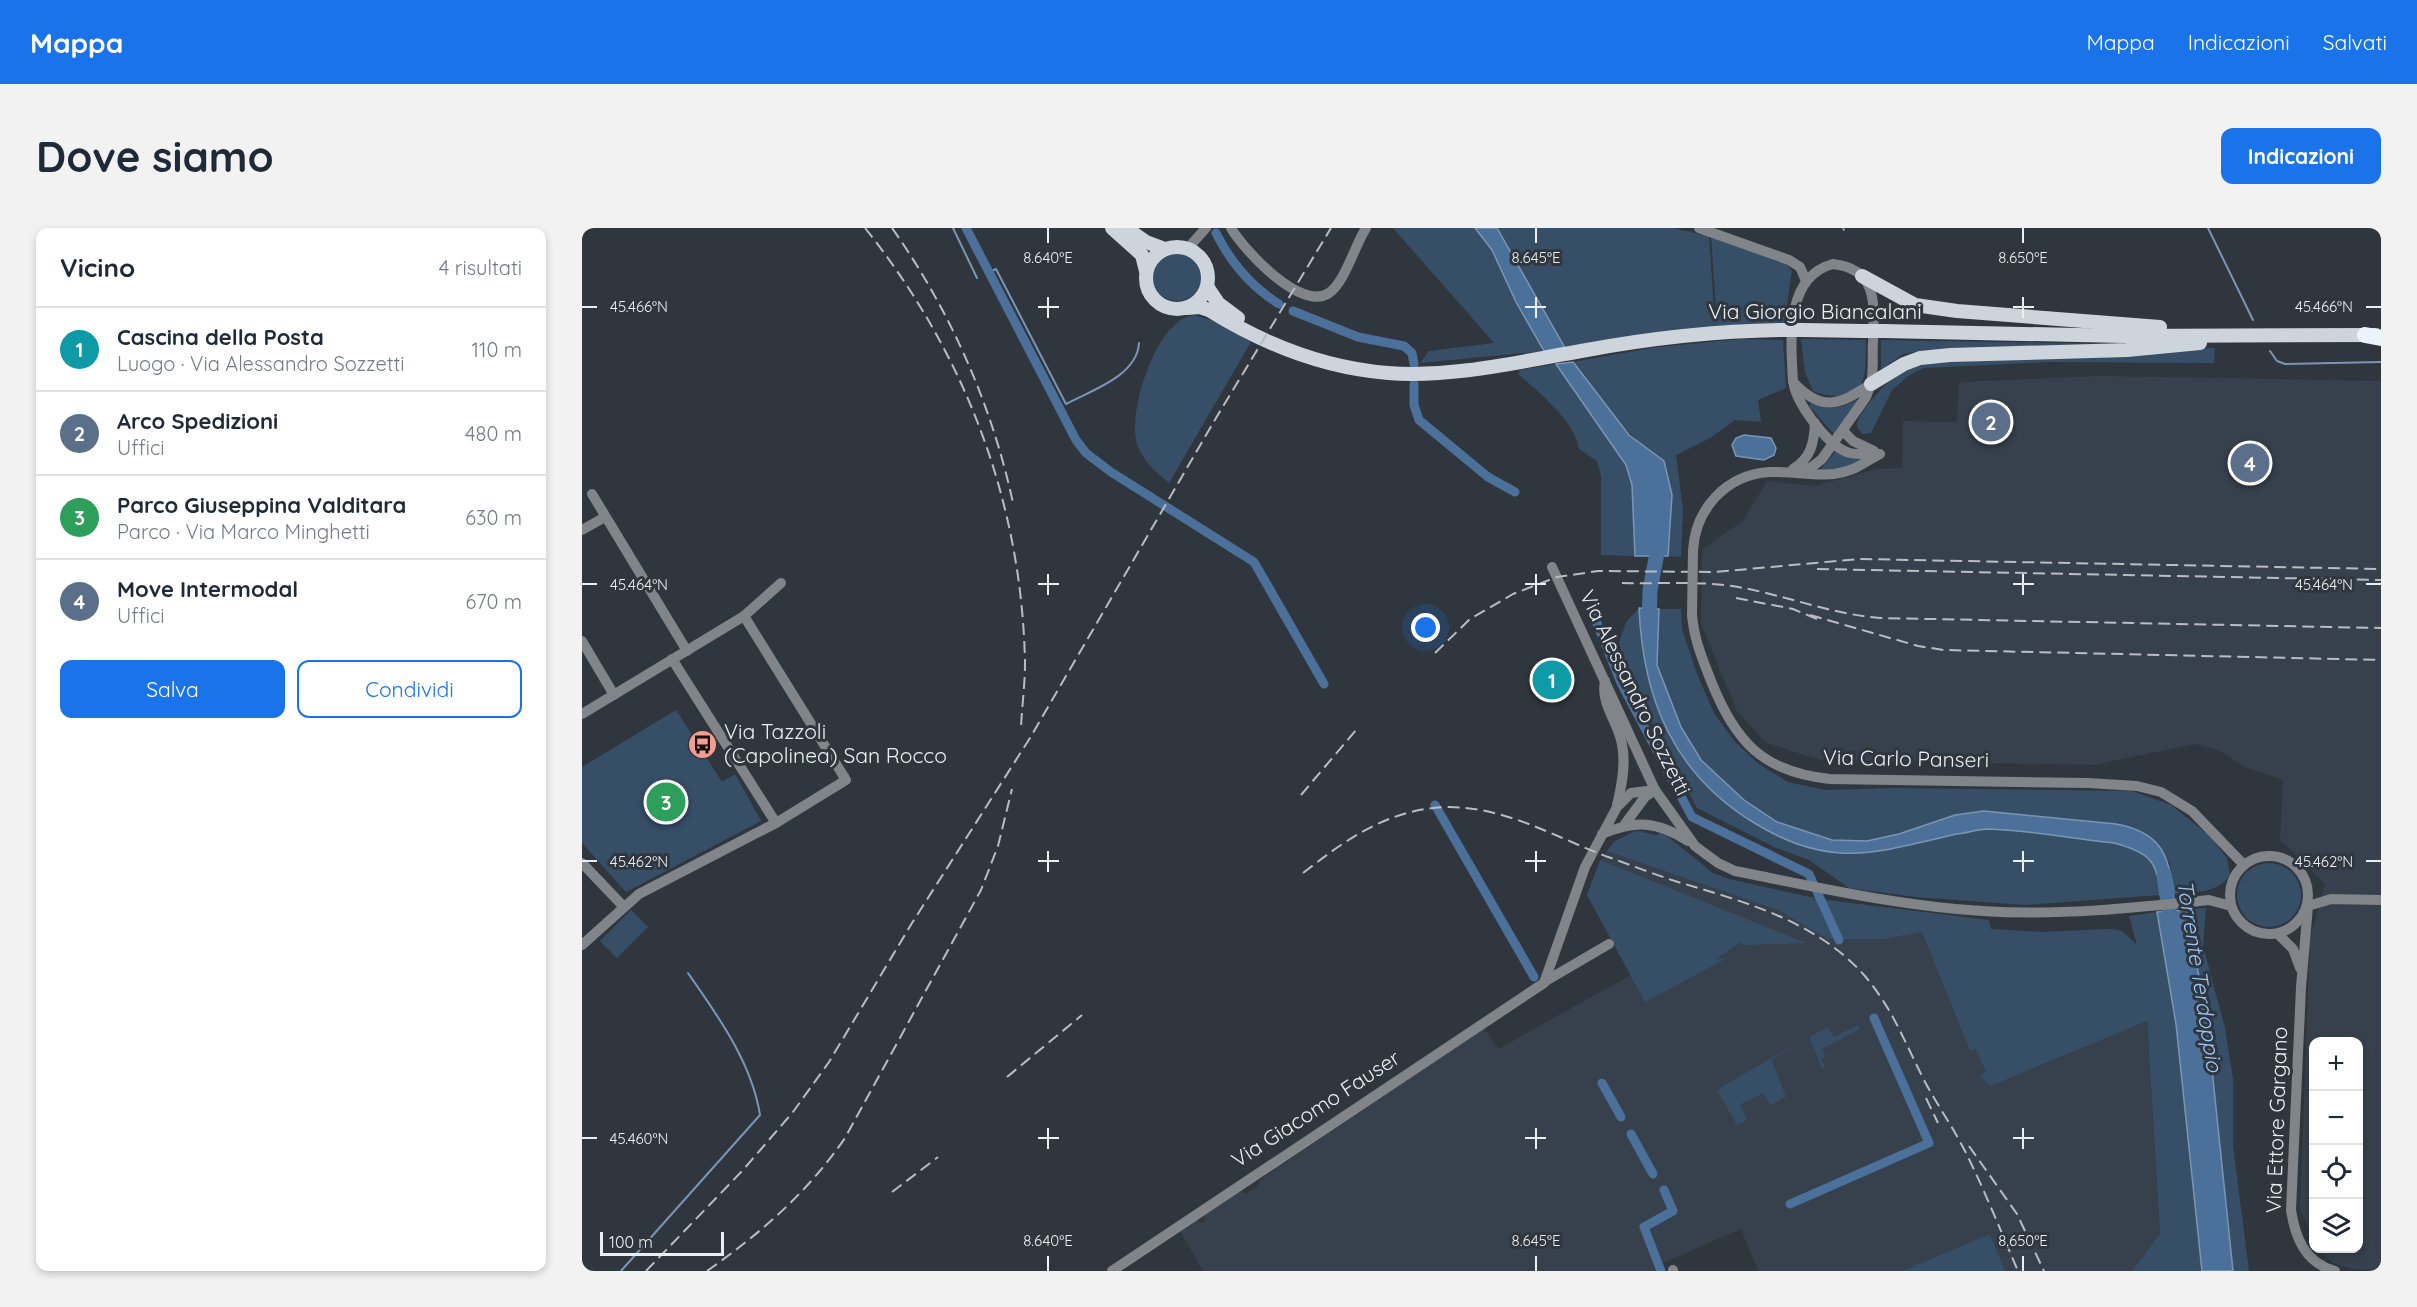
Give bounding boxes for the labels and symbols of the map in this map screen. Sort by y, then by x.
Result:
text: 8.640°E [1023,248,1073,267]
text: 8.645°E [1512,248,1560,267]
text: 8.650°E [1998,248,2048,267]
text: 45.466°N [610,297,668,316]
text: 45.466°N [2295,297,2353,316]
street label: Via Giorgio Biancalani [1708,298,1922,324]
pin: 2 [1972,400,2010,444]
pin: 4 [2230,440,2270,486]
text: 45.464°N [610,575,668,594]
text: 45.464°N [2295,575,2353,594]
street label: Via Alessandro Sozzetti [1575,586,1697,800]
your location [1411,613,1440,642]
pin: 1 [1532,658,1572,702]
place label: Via Tazzoli (Capolinea) San Rocco [724,718,947,768]
bus stop icon: Via Tazzoli (Capolinea) San Rocco [687,728,719,760]
street label: Via Carlo Panseri [1823,744,1989,772]
pin: 3 [646,780,686,824]
text: 45.462°N [610,852,668,871]
text: 45.462°N [2295,852,2353,871]
water label: Torrente Terdoppio [2171,878,2229,1076]
street label: Via Ettore Gargano [2260,1026,2292,1214]
street label: Via Giacomo Fauser [1226,1044,1405,1172]
text: 45.460°N [610,1129,668,1148]
scale bar [600,1229,724,1256]
text: 8.640°E [1023,1231,1073,1250]
text: 8.645°E [1512,1231,1560,1250]
text: 8.650°E [1998,1231,2048,1250]

